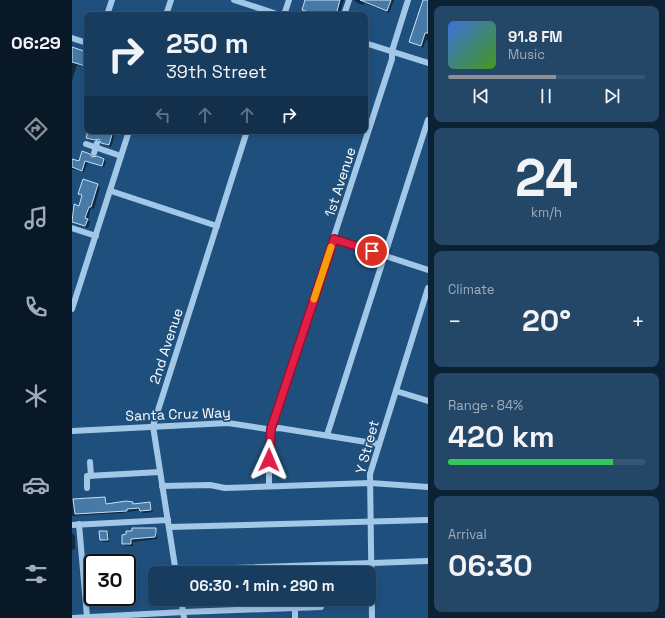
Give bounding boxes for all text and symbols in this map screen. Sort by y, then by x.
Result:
text: 250 m [166,25,249,61]
text: 91.8 FM [508,27,563,46]
icon: right [100,28,152,80]
text: 06:29 [11,31,61,54]
text: Music [508,46,545,63]
text: 39th Street [166,60,267,83]
icon: previous [470,85,492,107]
icon: pause [535,85,557,107]
icon: next [601,85,623,107]
icon: left [152,104,174,126]
icon: ahead [194,104,216,126]
icon: ahead [236,104,258,126]
icon: right [278,104,300,126]
icon: directions [22,115,50,143]
street label: 1st Avenue [320,145,360,219]
text: 24 [515,145,578,211]
icon: music [22,204,50,232]
text: km/h [531,204,562,221]
pin [355,234,389,268]
icon: arrive [361,240,383,262]
text: Climate [448,281,494,298]
icon: phone [22,293,50,321]
text: 20° [522,301,571,340]
street label: 2nd Avenue [145,306,187,386]
text: − [448,307,462,335]
text: + [631,307,645,335]
icon: climate [22,382,50,410]
text: Range · 84% [448,397,523,414]
street label: Santa Cruz Way [125,403,231,425]
text: 420 km [448,417,555,456]
street label: Y Street [351,418,383,476]
position arrow [248,439,290,481]
icon: car [22,471,50,499]
text: Arrival [448,526,487,543]
text: 06:30 [448,546,533,585]
speed limit sign: 30 [84,554,136,606]
icon: filters [22,560,50,588]
text: 06:30 · 1 min · 290 m [189,576,335,595]

